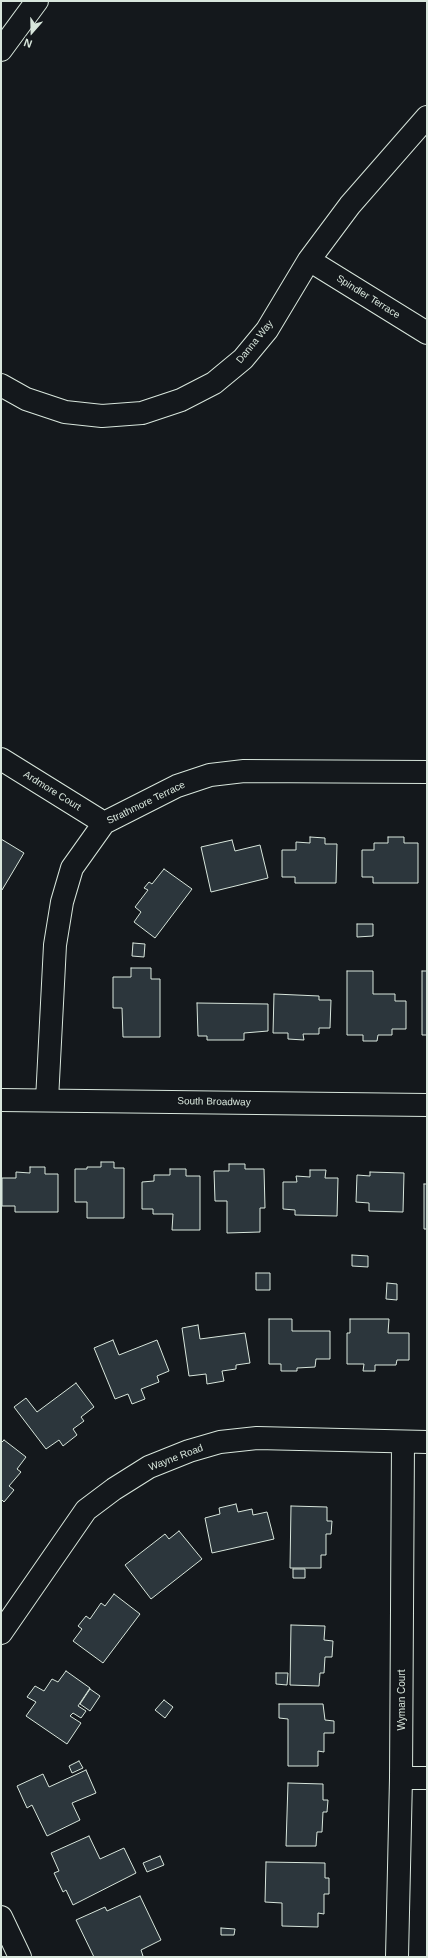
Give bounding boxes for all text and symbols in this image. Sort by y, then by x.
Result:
north arrow [12,12,52,52]
text: N [22,36,34,50]
street label: Spindler Terrace [334,273,402,321]
street label: Danna Way [234,318,276,366]
street label: Ardmore Court [21,769,83,813]
street label: Strathmore Terrace [105,779,187,827]
street label: South Broadway [177,1095,251,1109]
street label: Wayne Road [147,1442,205,1474]
street label: Wyman Court [396,1669,408,1731]

